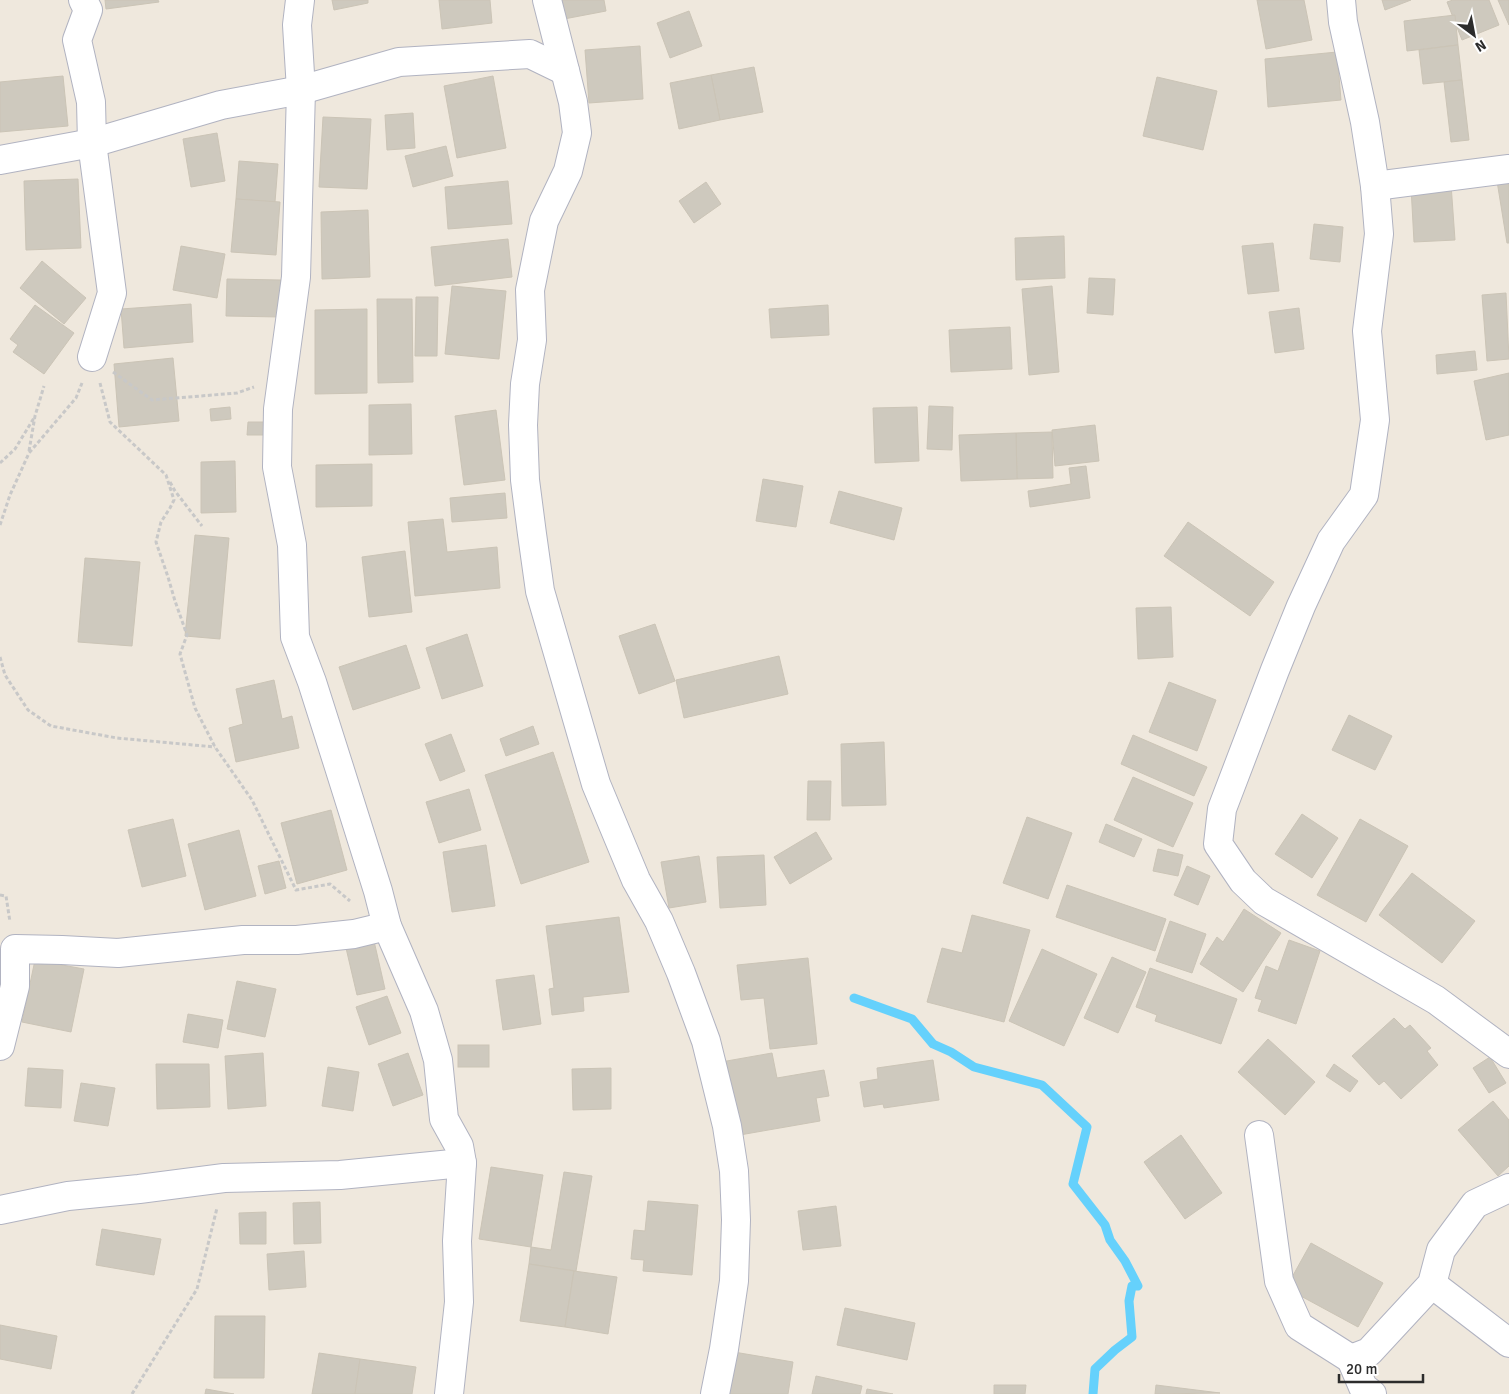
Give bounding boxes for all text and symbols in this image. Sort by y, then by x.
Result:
north arrow [1449,10,1499,60]
text: N [1472,36,1489,55]
scale bar [1339,1352,1423,1384]
text: 20 m [1346,1360,1377,1378]

